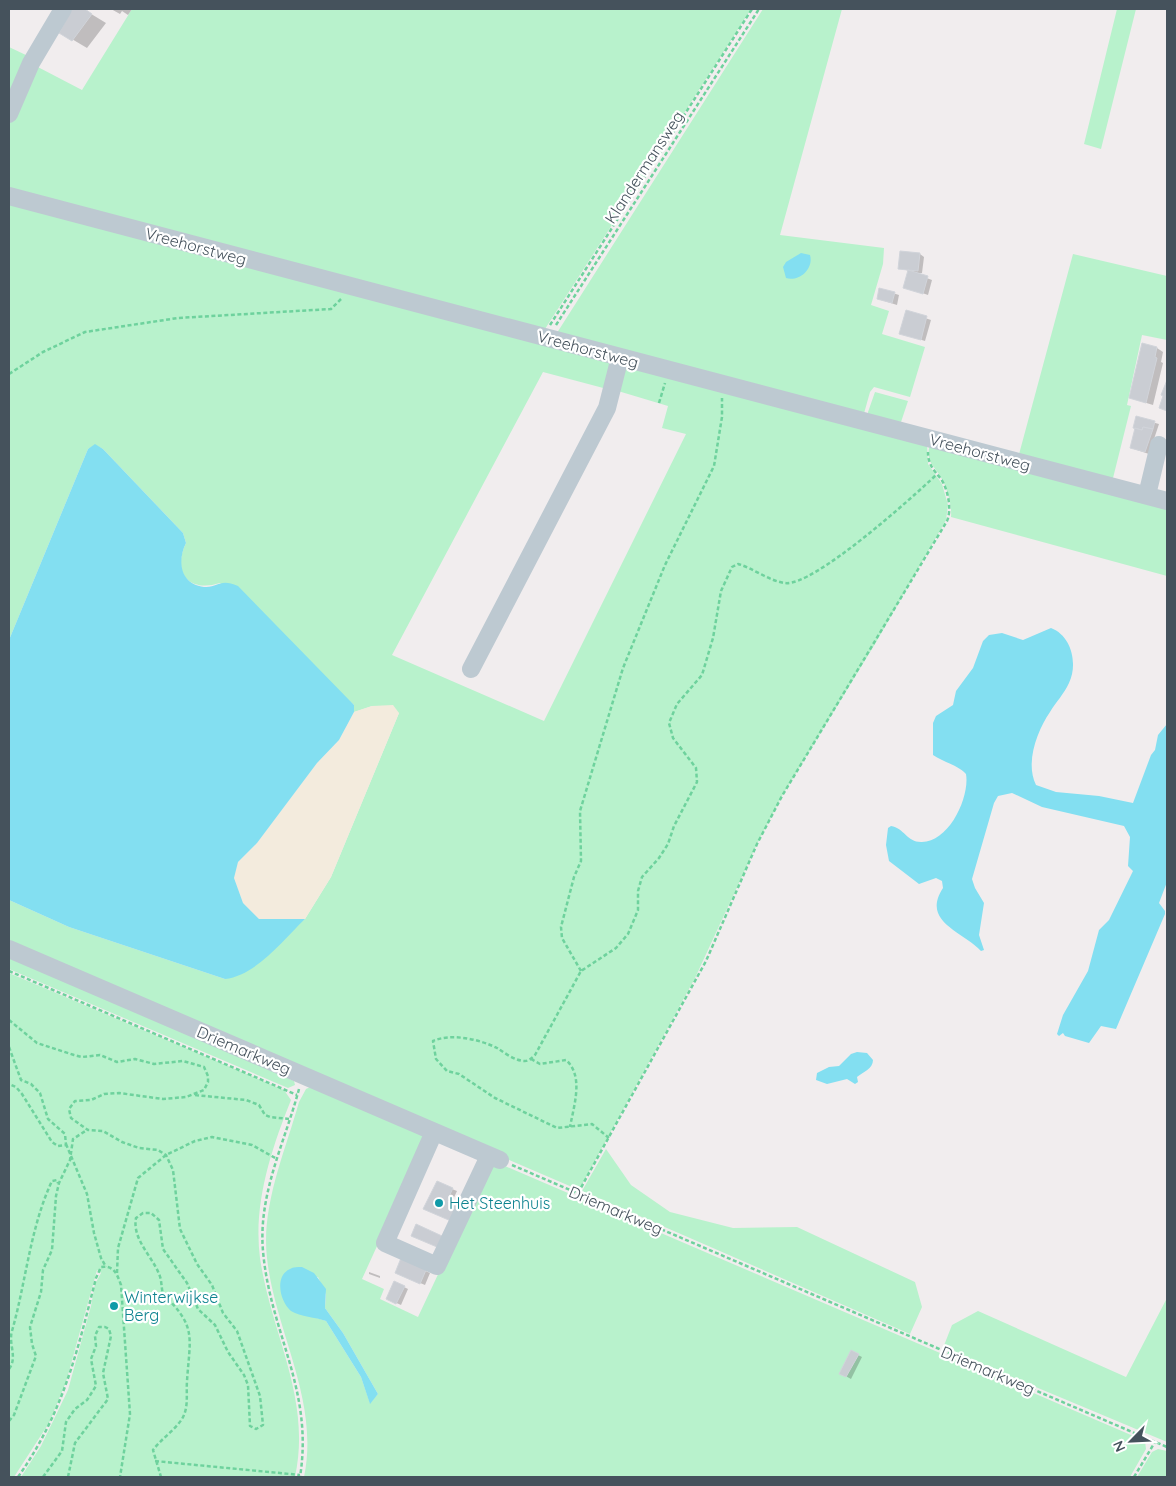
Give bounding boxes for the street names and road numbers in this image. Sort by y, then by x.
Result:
street label: Klandermansweg [600,107,688,227]
street label: Vreehorstweg [143,223,249,269]
street label: Vreehorstweg [535,326,641,372]
street label: Vreehorstweg [927,429,1033,475]
street label: Driemarkweg [194,1021,294,1079]
street label: Driemarkweg [566,1181,666,1239]
street label: Driemarkweg [938,1341,1038,1399]

